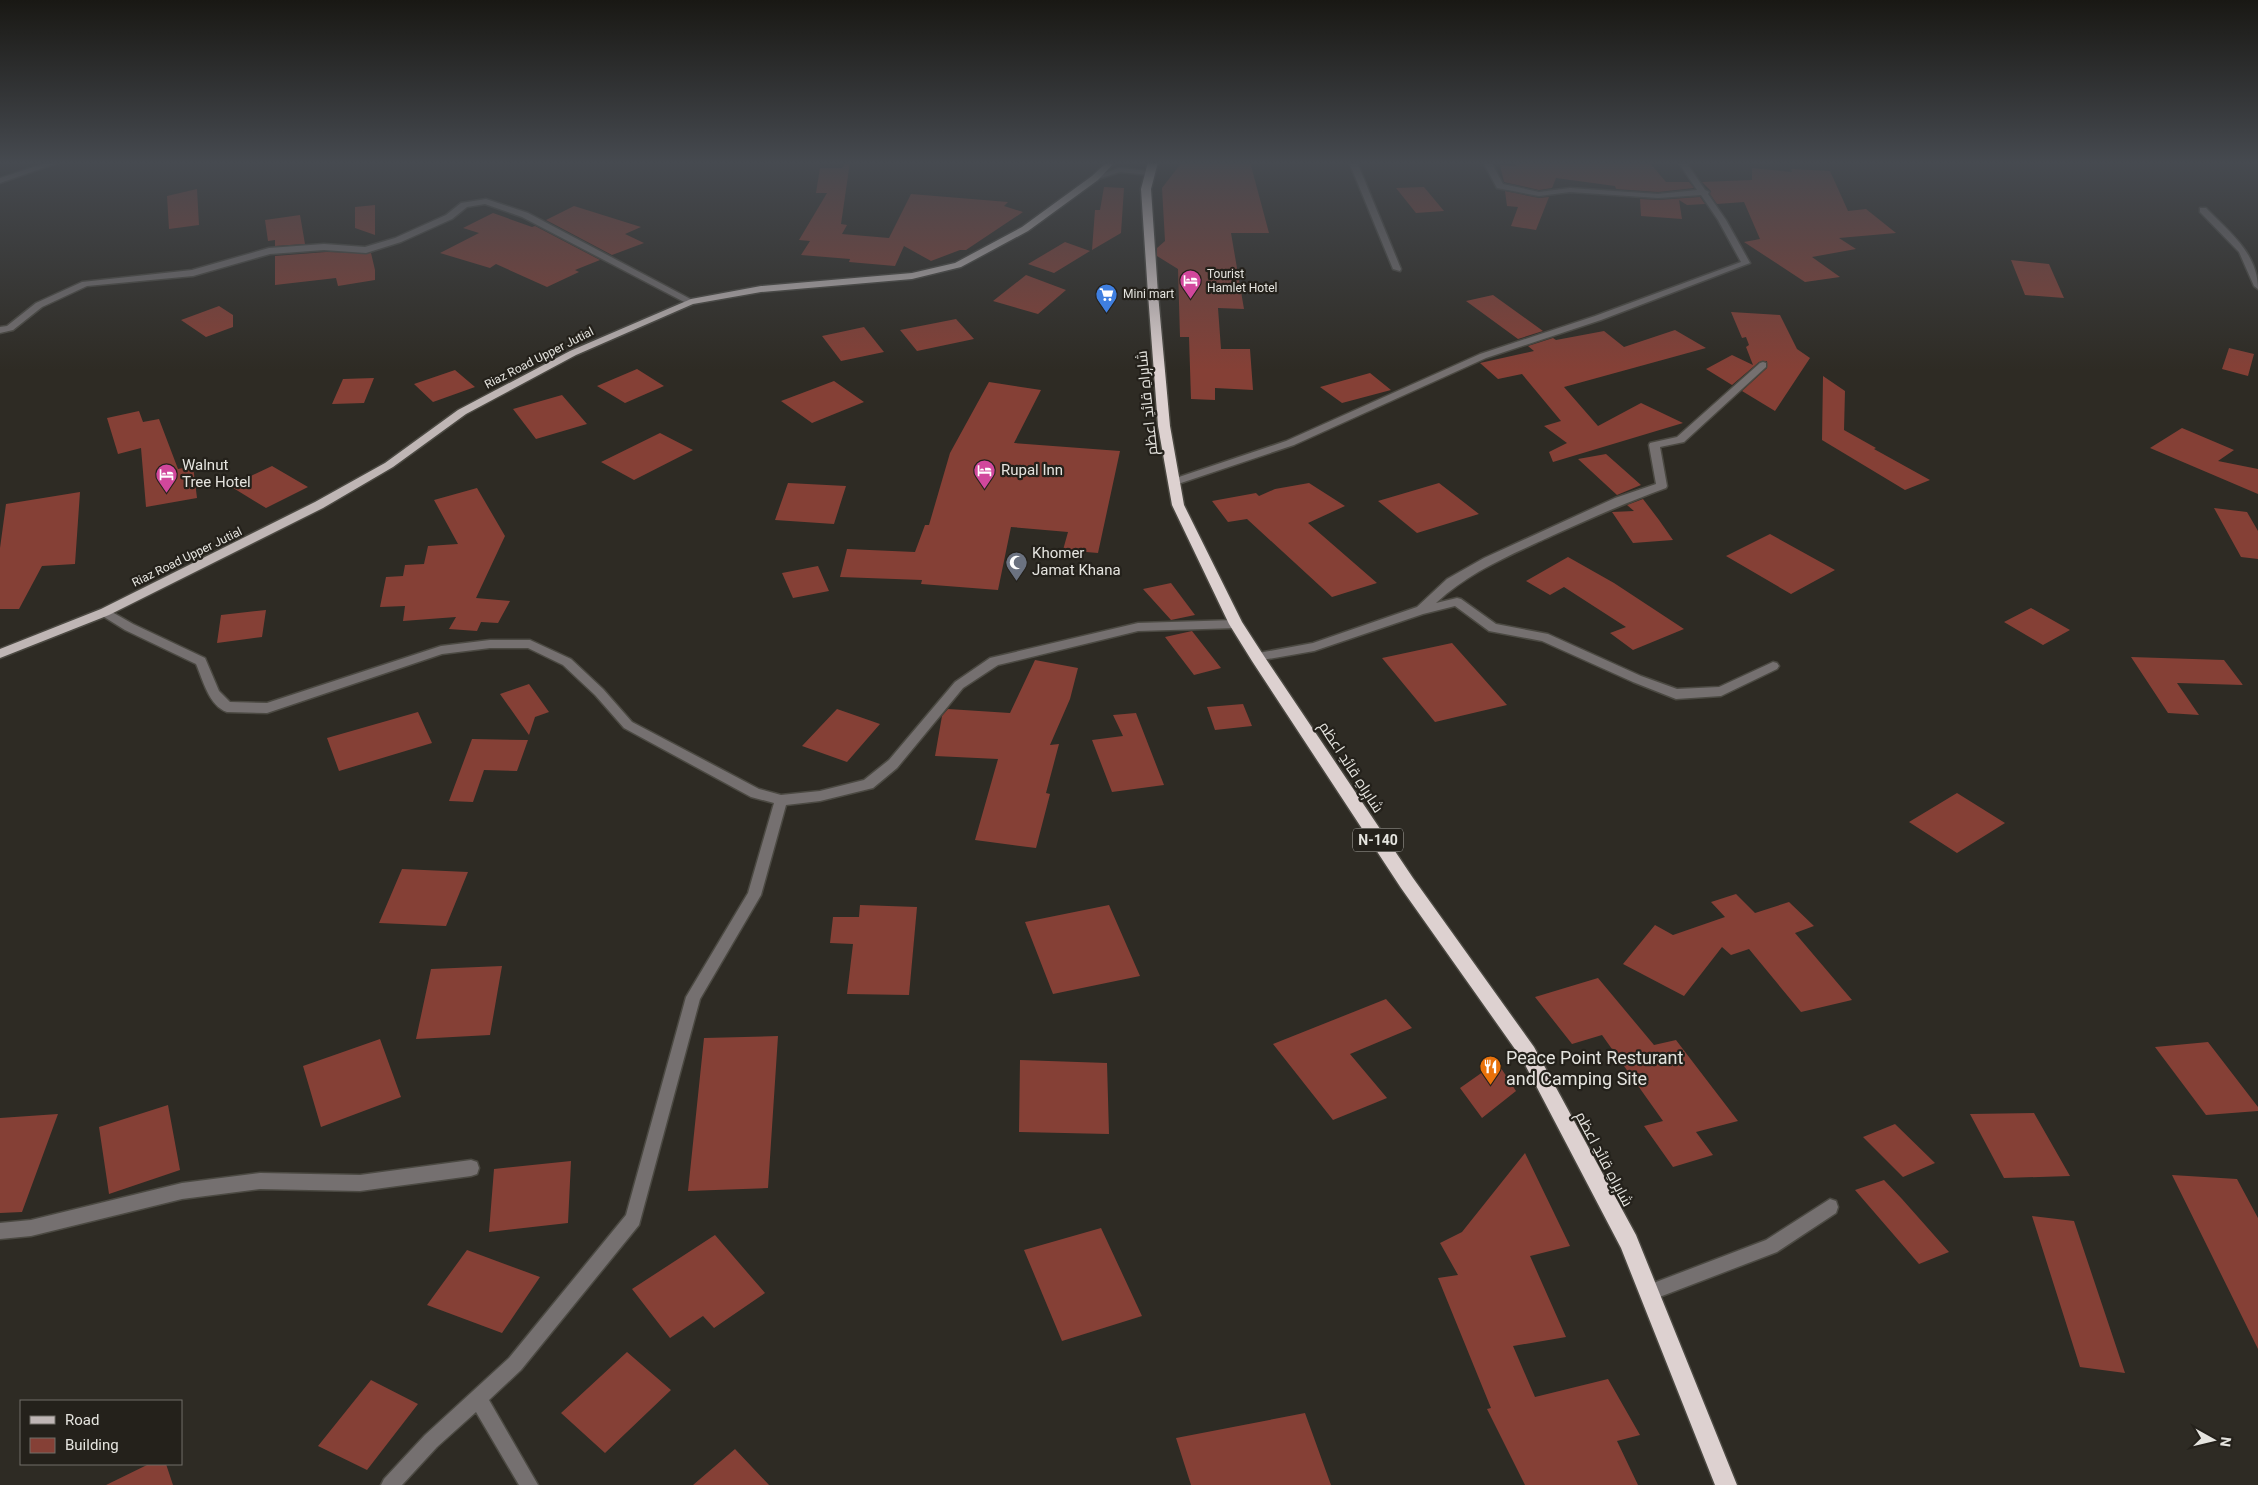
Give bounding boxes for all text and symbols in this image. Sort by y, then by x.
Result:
place label: Tourist Hamlet Hotel [1207,267,1277,295]
hotel icon: Tourist Hamlet Hotel [1179,269,1203,300]
supermarket icon: Mini mart [1095,282,1119,313]
place label: Mini mart [1123,287,1174,301]
street label: Riaz Road Upper Jutial [482,324,596,392]
street label: شاہراہِ قائدِ اعظم [1133,350,1162,456]
place label: Walnut Tree Hotel [182,456,251,491]
hotel icon: Rupal Inn [973,458,997,489]
place label: Rupal Inn [1001,461,1063,479]
hotel icon: Walnut Tree Hotel [154,462,178,493]
street label: Riaz Road Upper Jutial [130,524,244,590]
place label: Khomer Jamat Khana [1032,544,1121,579]
mosque icon: Khomer Jamat Khana [1004,550,1028,581]
street label: شاہراہِ قائدِ اعظم [1314,718,1387,817]
road number: N-140 [1353,828,1403,852]
place label: Peace Point Resturant and Camping Site [1506,1047,1683,1089]
restaurant icon: Peace Point Resturant and Camping Site [1478,1055,1502,1086]
street label: شاہراہِ قائدِ اعظم [1570,1108,1637,1210]
legend [20,1400,182,1465]
text: Road [65,1411,99,1429]
north arrow [2188,1415,2238,1465]
text: Building [65,1436,119,1454]
text: N [2217,1436,2234,1448]

